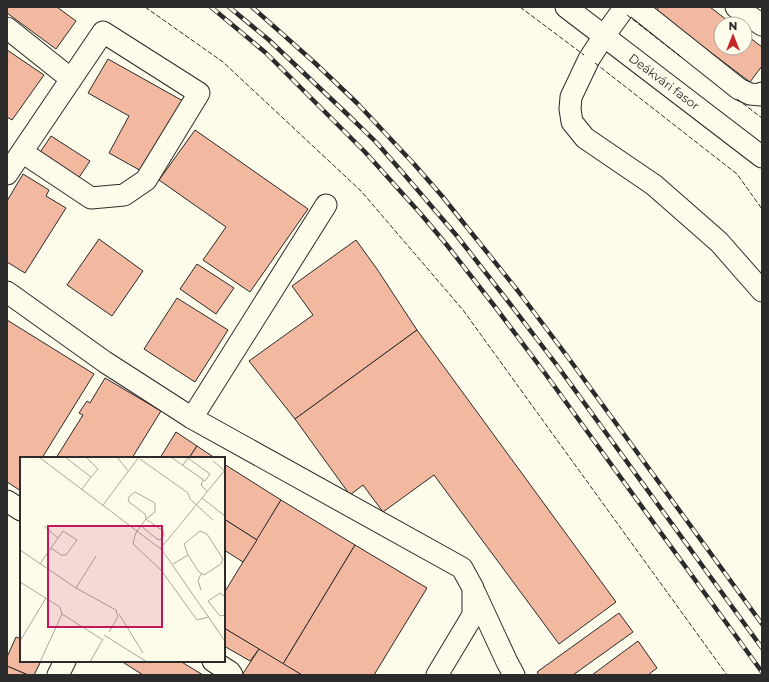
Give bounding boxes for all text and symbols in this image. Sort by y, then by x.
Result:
north arrow [713,16,753,56]
text: N [729,19,737,33]
street label: Deákvári fasor [626,50,703,113]
inset map [20,457,225,662]

